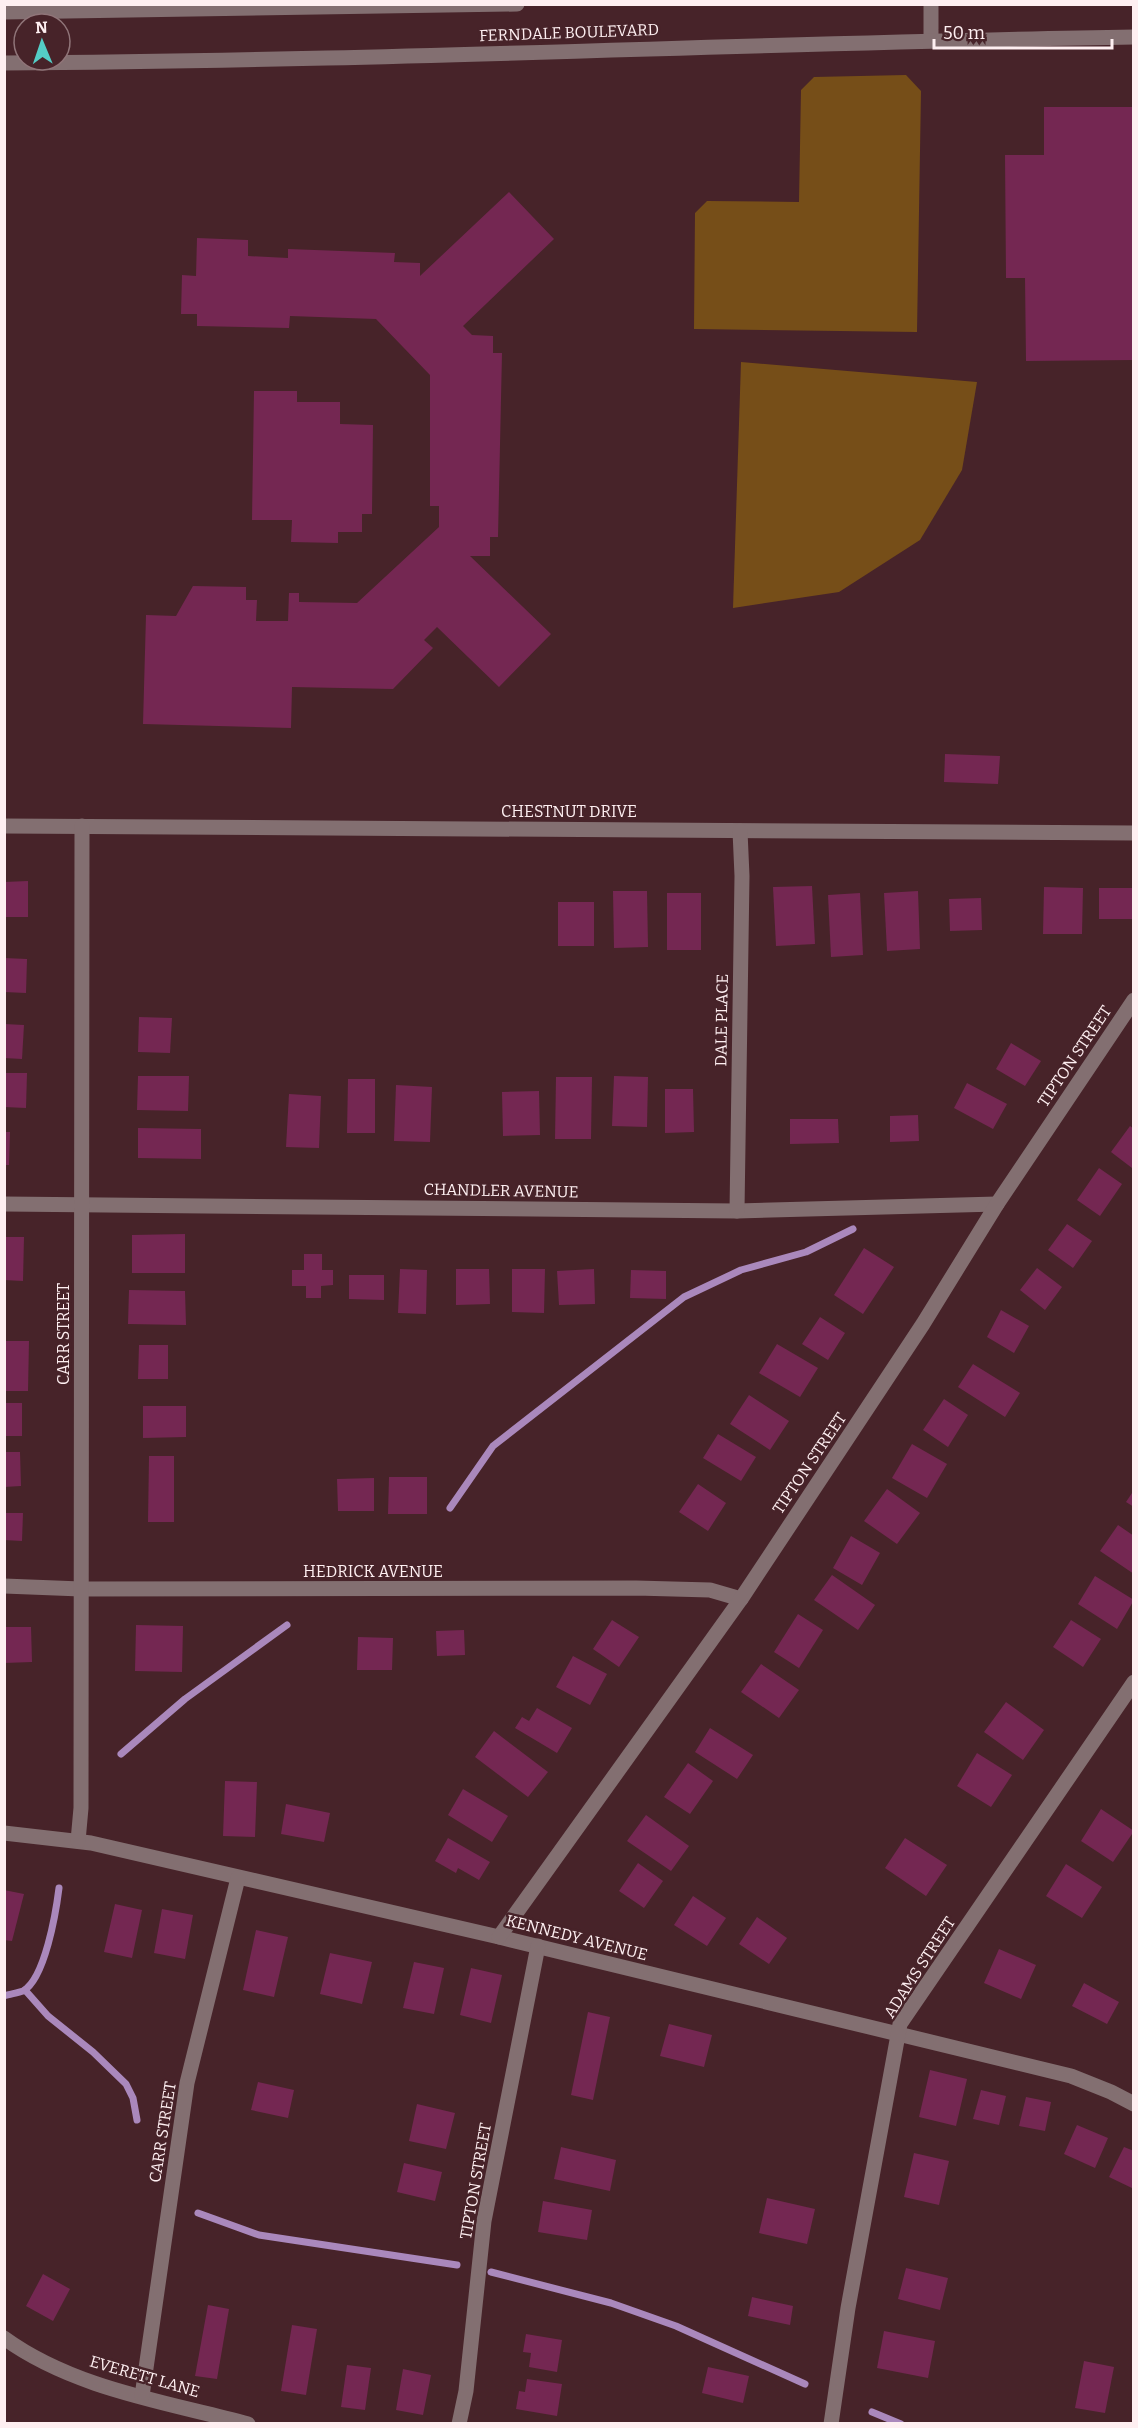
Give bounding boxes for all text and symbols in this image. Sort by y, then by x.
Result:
north arrow [12,12,72,72]
scale bar [934,12,1112,50]
text: N [35,18,48,37]
street label: FERNDALE BOULEVARD [479,20,659,45]
text: 50 m [943,22,985,44]
street label: CHESTNUT DRIVE [501,802,637,821]
street label: DALE PLACE [711,973,732,1067]
street label: TIPTON STREET [1034,1002,1115,1110]
street label: CHANDLER AVENUE [423,1180,579,1201]
street label: CARR STREET [54,1283,73,1385]
street label: TIPTON STREET [769,1409,850,1517]
street label: HEDRICK AVENUE [303,1562,443,1581]
street label: KENNEDY AVENUE [504,1911,650,1964]
street label: ADAMS STREET [880,1913,959,2021]
street label: CARR STREET [145,2080,180,2184]
street label: TIPTON STREET [456,2121,495,2241]
street label: EVERETT LANE [88,2352,202,2401]

